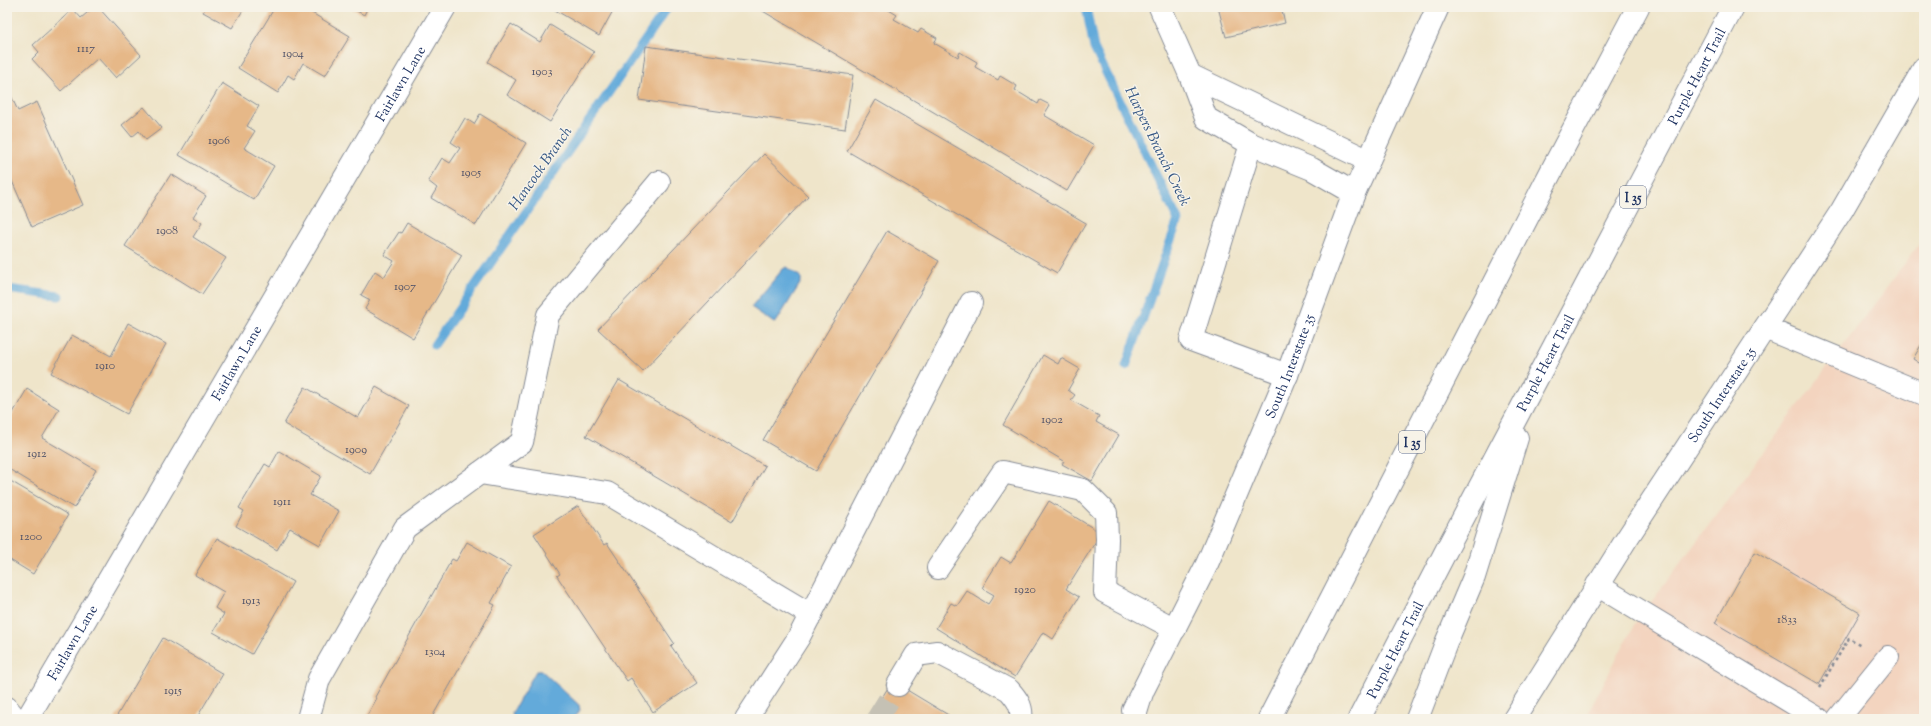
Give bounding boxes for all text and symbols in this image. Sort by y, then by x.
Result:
street label: Purple Heart Trail [1664,25,1732,129]
house number: 1117 [77,40,95,58]
street label: Fairlawn Lane [372,43,432,126]
house number: 1904 [282,45,304,63]
house number: 1903 [532,63,553,81]
water label: Harpers Branch Creek [1119,83,1195,210]
water label: Hancock Branch [505,122,578,215]
house number: 1906 [208,132,230,150]
house number: 1905 [461,164,481,182]
road number: I 35 [1620,186,1646,208]
house number: 1908 [156,222,178,240]
house number: 1907 [394,278,416,296]
street label: South Interstate 35 [1262,312,1321,422]
street label: Purple Heart Trail [1513,312,1581,416]
street label: Fairlawn Lane [208,322,268,405]
street label: South Interstate 35 [1684,344,1762,447]
house number: 1910 [95,357,115,375]
house number: 1902 [1041,411,1063,429]
road number: I 35 [1399,431,1425,453]
house number: 1909 [345,441,367,459]
house number: 1912 [27,445,47,463]
house number: 1911 [273,493,291,511]
house number: 1200 [20,528,42,546]
house number: 1920 [1014,581,1036,599]
house number: 1913 [242,592,261,610]
street label: Purple Heart Trail [1363,598,1430,703]
street label: Fairlawn Lane [44,602,104,685]
house number: 1833 [1777,611,1797,629]
house number: 1304 [425,643,445,661]
house number: 1915 [164,682,182,700]

